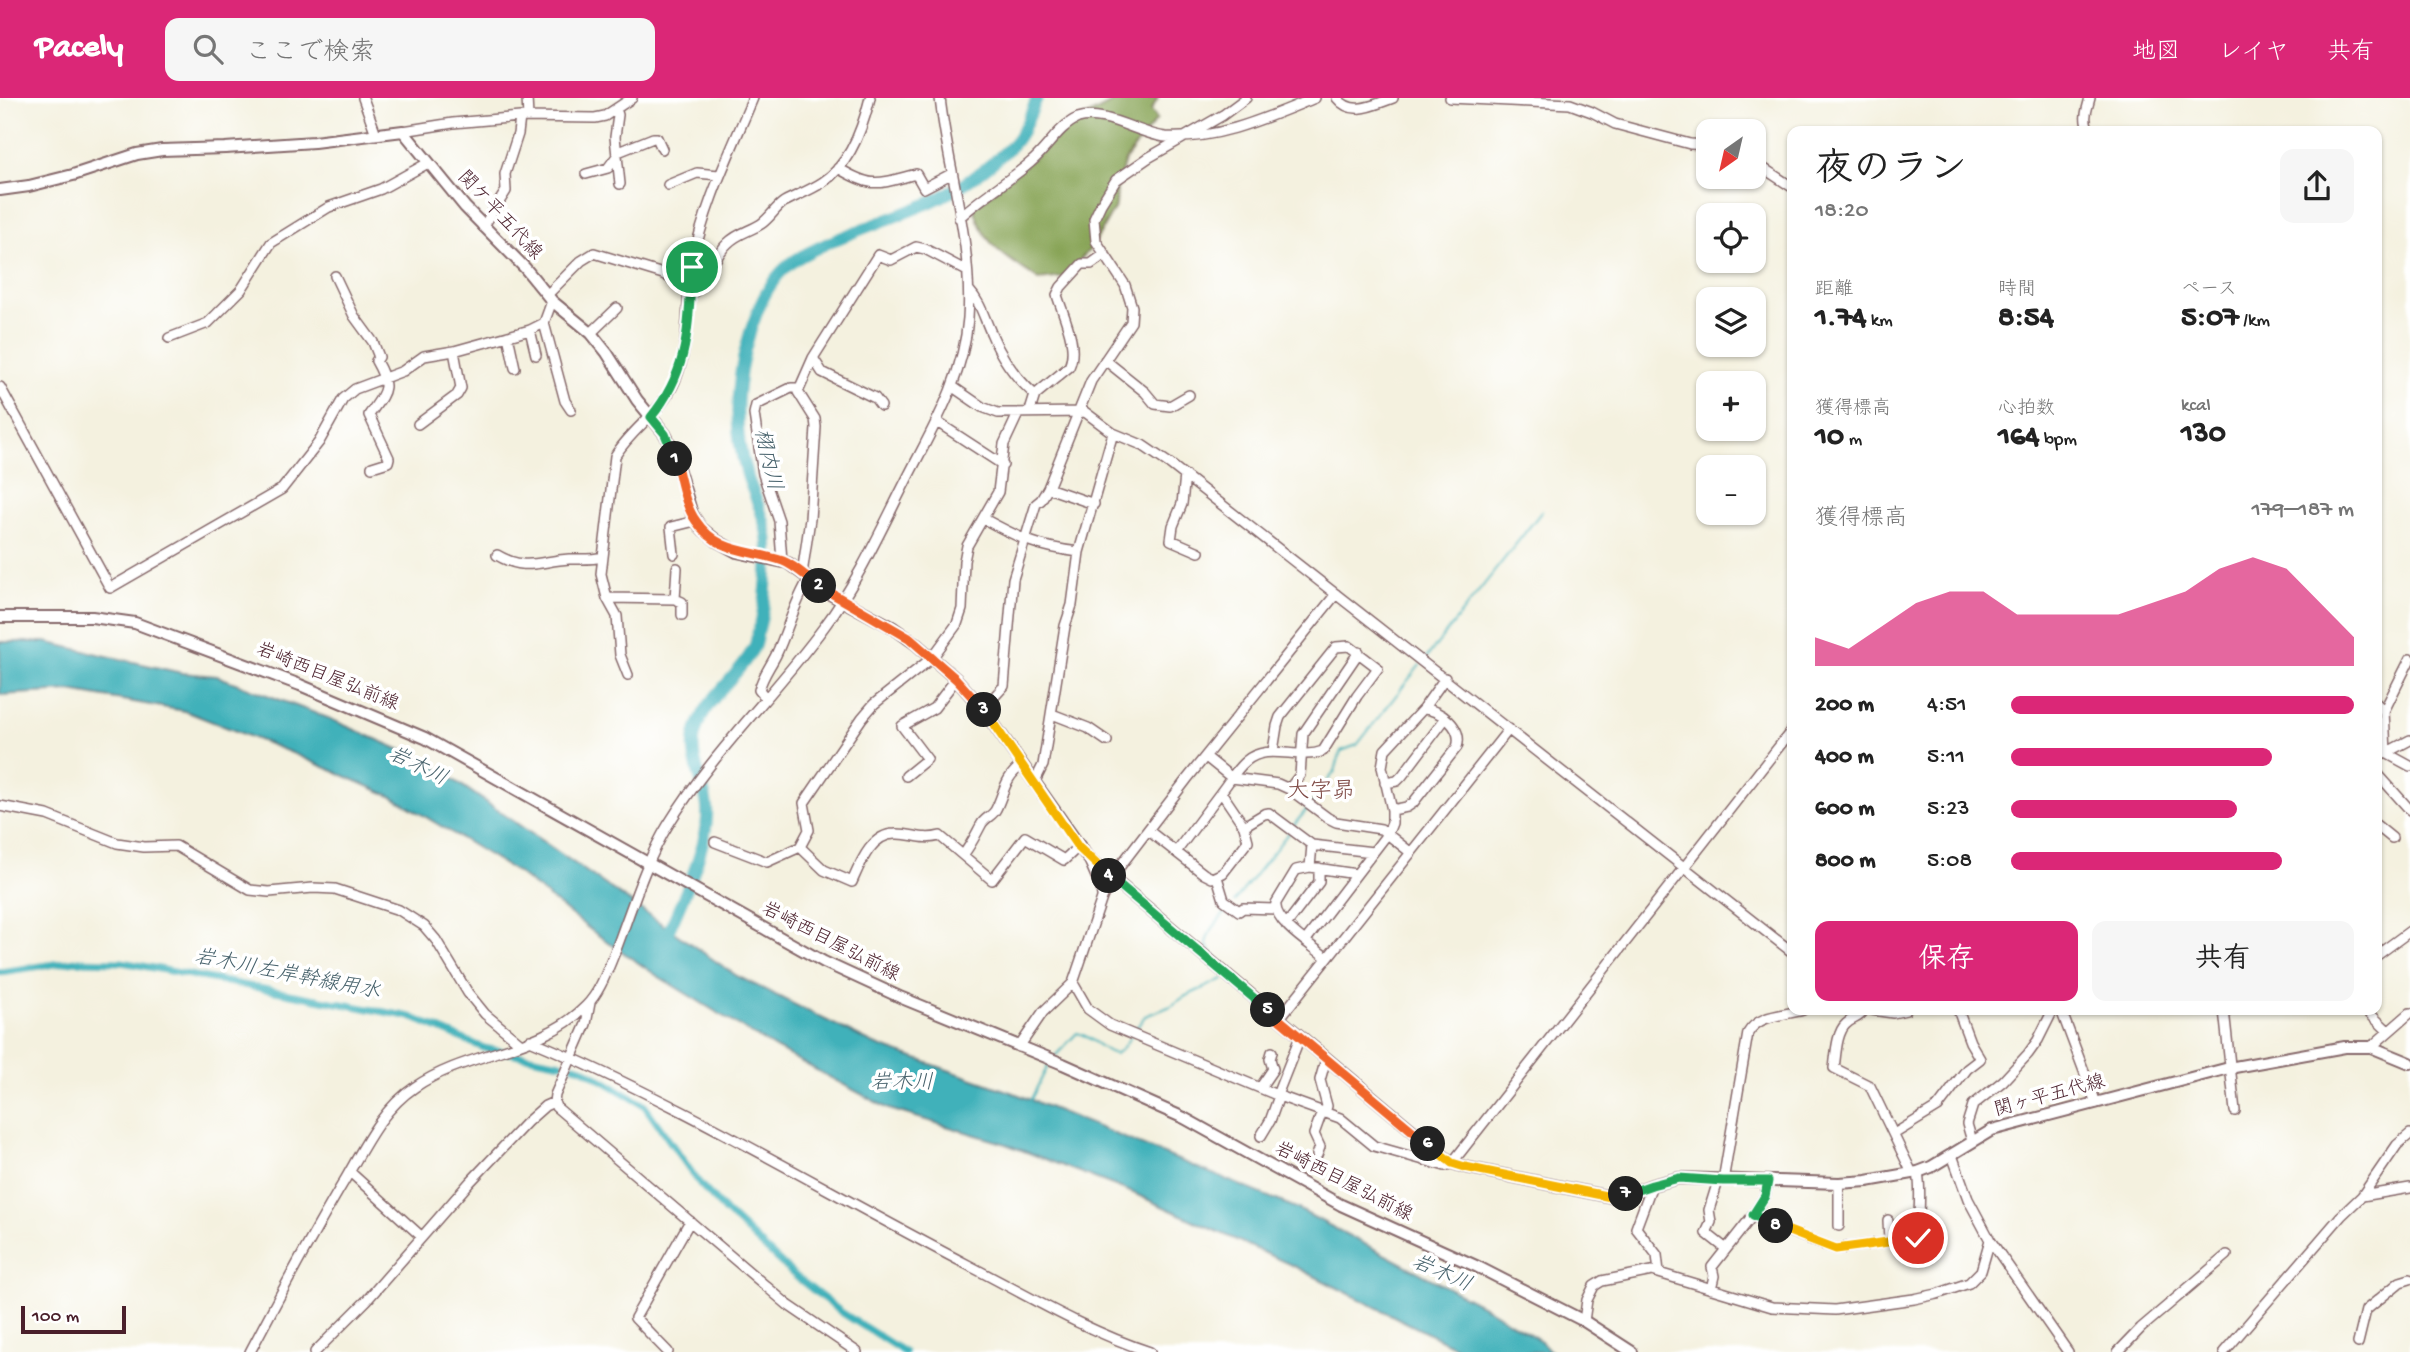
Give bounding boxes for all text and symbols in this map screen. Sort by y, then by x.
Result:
search box [165,18,655,81]
text: Pacely [35,30,123,68]
icon: search [189,30,227,68]
text: ここで検索 [245,39,375,70]
text: 地図 [2132,39,2180,68]
text: レイヤ [2218,39,2289,68]
text: 共有 [2327,39,2375,68]
north arrow [1696,119,1766,189]
map controls [1696,119,1766,525]
button: share [2280,149,2354,223]
text: 夜のラン [1815,150,1967,194]
street label: 関ケ平五代線 [452,166,547,266]
text: 18:20 [1815,198,1868,225]
button: locate [1696,203,1766,273]
pin [662,237,722,297]
icon: arrive [673,248,711,286]
text: 距離 [1815,279,1853,302]
text: 時間 [1998,279,2036,302]
text: ペース [2181,279,2237,302]
button: layers [1696,287,1766,357]
text: 1.74 [1815,302,1866,337]
text: 8:54 [1998,302,2054,337]
text: 5:07 [2181,302,2239,337]
text: km [1866,310,1893,333]
text: /km [2239,310,2270,333]
button: + [1696,371,1766,441]
text: kcal [2181,395,2211,418]
text: 獲得標高 [1815,398,1891,421]
text: 心拍数 [1998,398,2055,421]
text: 130 [2181,418,2226,453]
text: 10 [1815,421,1844,456]
text: 164 [1998,421,2040,456]
water label: 栩内川 [747,426,786,494]
text: m [1844,429,1862,452]
text: bpm [2040,429,2077,452]
pin: 1 [658,442,692,476]
text: 1 [671,447,678,470]
button: − [1696,455,1766,525]
text: 179–187 m [2252,497,2354,524]
text: 獲得標高 [1815,506,1907,533]
pin: 2 [802,568,836,603]
text: 2 [814,574,823,597]
street label: 岩崎西目屋弘前線 [252,638,402,717]
pin: 3 [967,692,1002,728]
text: 200 m [1815,692,1874,719]
text: 4:51 [1927,692,1967,719]
text: 3 [979,698,988,721]
water label: 岩木川 [383,742,451,793]
text: 400 m [1815,744,1874,771]
text: 5:11 [1927,744,1965,771]
district label: 大字昴 [1287,778,1356,806]
text: 600 m [1815,796,1875,823]
text: 5:23 [1927,796,1970,823]
text: 800 m [1815,848,1876,875]
text: 5:08 [1927,848,1972,875]
pin: 4 [1092,858,1126,894]
text: 4 [1104,864,1113,887]
street label: 岩崎西目屋弘前線 [757,897,903,988]
button: 保存 [1815,921,2078,1001]
button: 共有 [2092,921,2354,1001]
water label: 岩木川左岸幹線用水 [192,945,382,1006]
pin: 5 [1250,992,1286,1028]
text: 5 [1263,998,1273,1021]
street label: 関ヶ平五代線 [1992,1070,2108,1123]
water label: 岩木川 [871,1071,934,1097]
pin: 6 [1410,1126,1446,1162]
text: 6 [1423,1132,1432,1155]
street label: 岩崎西目屋弘前線 [1270,1137,1416,1228]
pin: 7 [1608,1176,1644,1212]
text: 7 [1621,1182,1630,1205]
pin: 8 [1758,1208,1794,1244]
pin [1888,1208,1948,1268]
text: 8 [1770,1214,1781,1237]
icon: check [1899,1219,1937,1257]
water label: 岩木川 [1407,1250,1475,1299]
scale bar [21,1303,126,1335]
text: 100 m [32,1306,79,1329]

